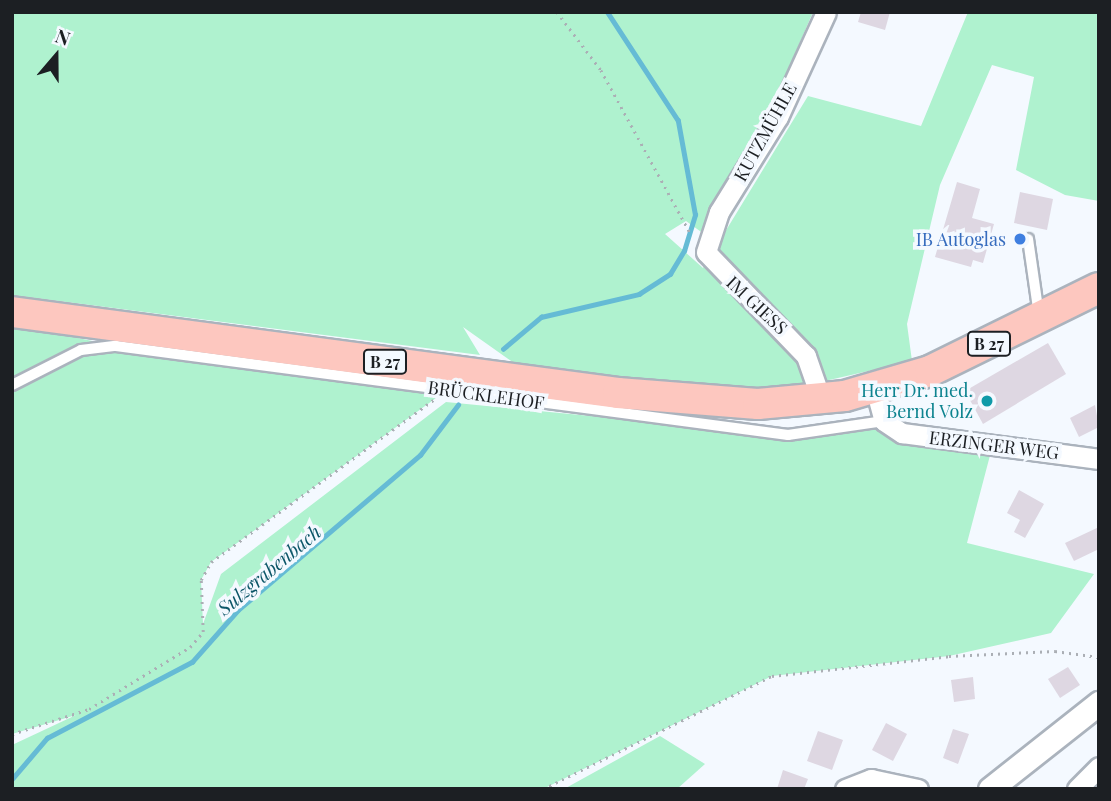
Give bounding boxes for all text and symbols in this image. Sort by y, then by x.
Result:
north arrow [21,21,91,91]
text: N [52,22,74,51]
street label: KUTZMÜHLE [729,79,801,185]
place label: IB Autoglas [915,228,1006,250]
marker: IB Autoglas [1012,231,1028,247]
street label: IM GIESS [722,271,792,339]
road number: B 27 [966,332,1012,356]
road number: B 27 [362,350,408,374]
street label: BRÜCKLEHOF [426,376,546,414]
place label: Herr Dr. med. Bernd Volz [861,380,973,422]
marker: Herr Dr. med. Bernd Volz [979,393,995,409]
street label: ERZINGER WEG [927,426,1061,464]
water label: Sulzgrabenbach [213,520,325,620]

